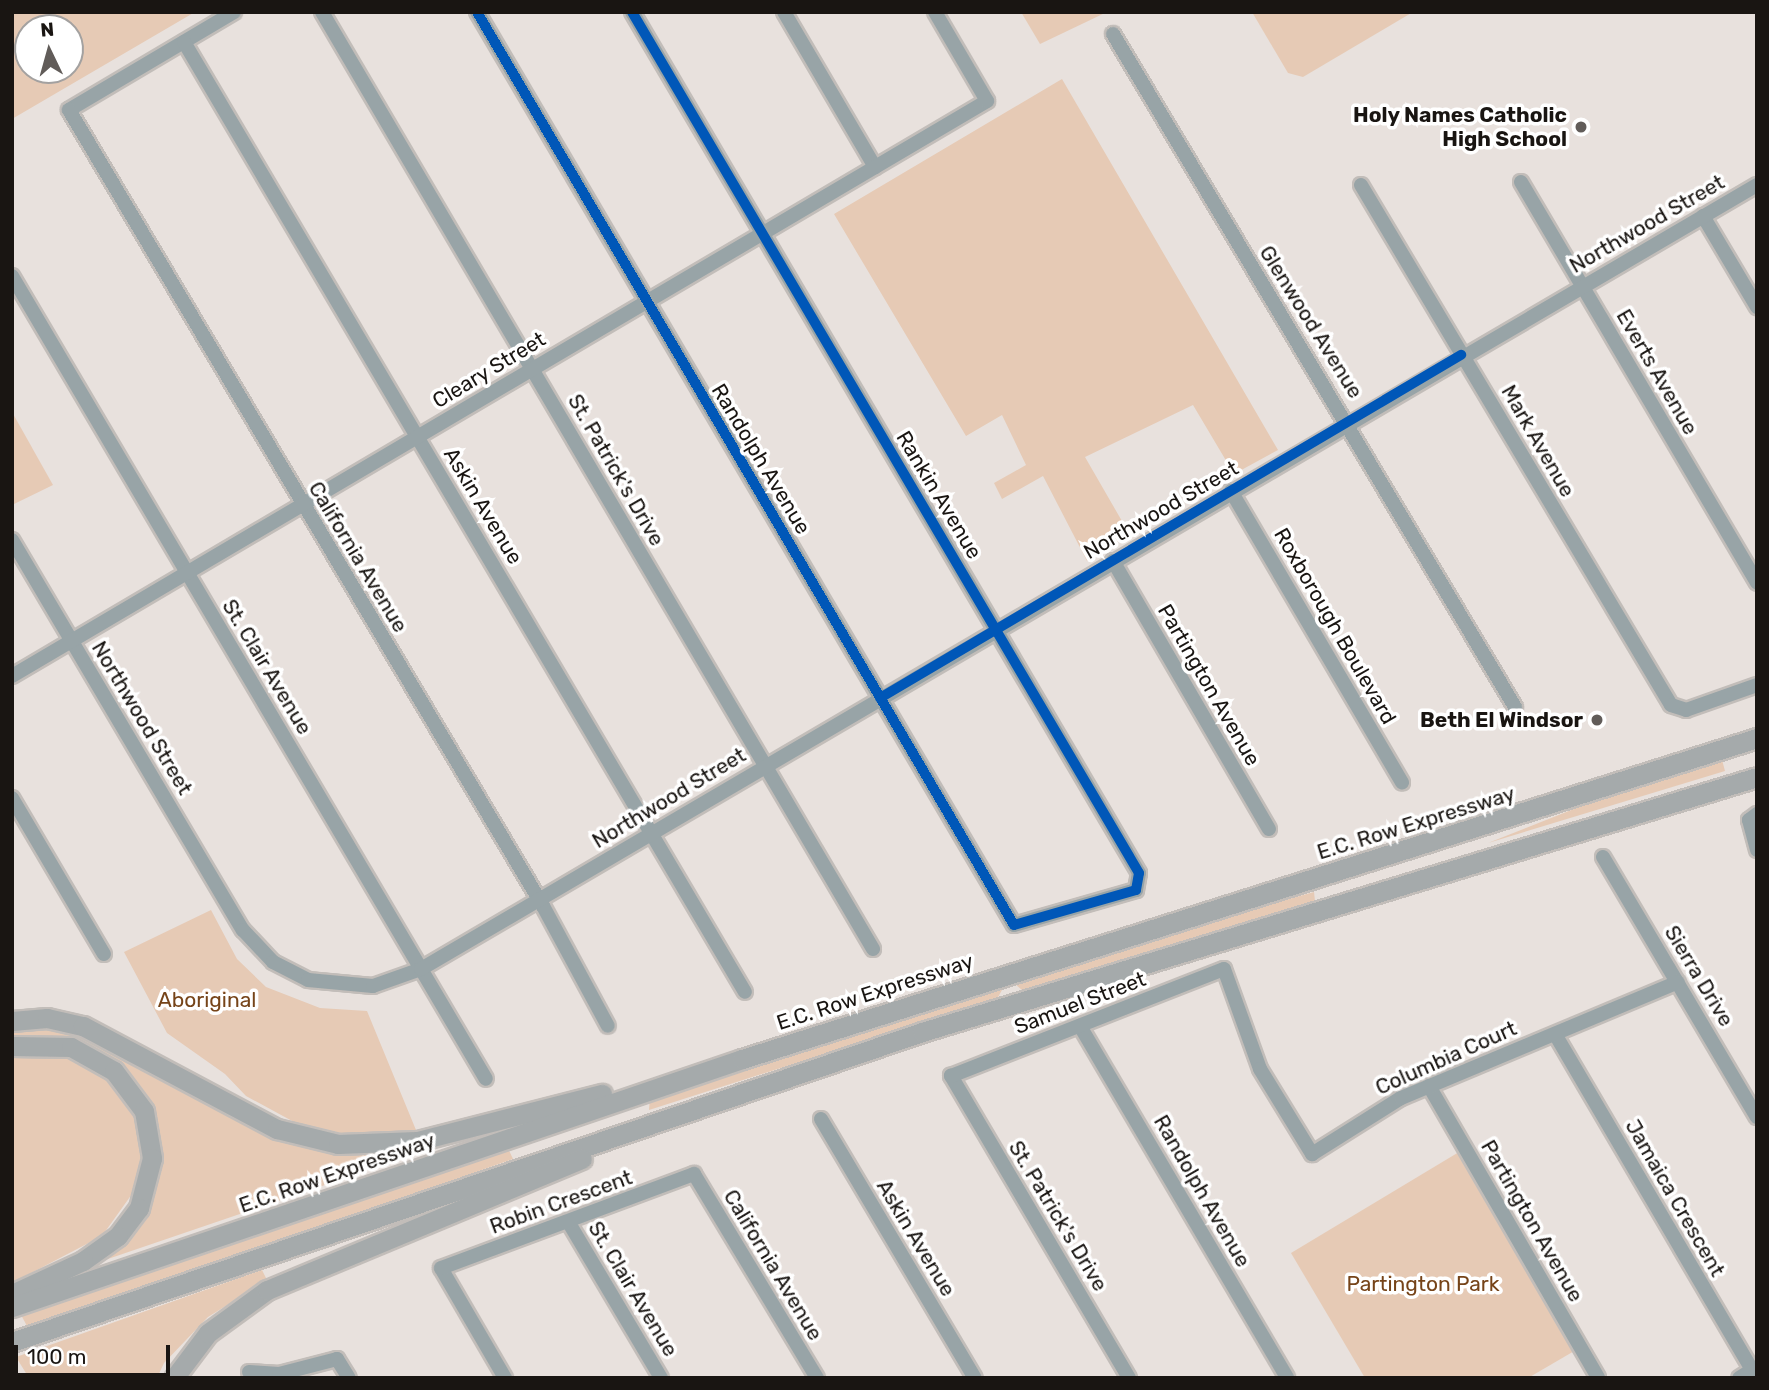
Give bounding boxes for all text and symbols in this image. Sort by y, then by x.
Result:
north arrow [14,14,84,84]
text: N [39,18,55,42]
place label: Holy Names Catholic High School [1352,102,1567,152]
marker: Holy Names Catholic High School [1573,119,1589,135]
street label: Northwood Street [1565,169,1729,279]
street label: Glenwood Avenue [1254,241,1368,403]
street label: Everts Avenue [1611,305,1703,439]
street label: Cleary Street [428,326,550,414]
street label: Randolph Avenue [706,379,816,539]
street label: Mark Avenue [1496,380,1580,502]
street label: St. Patrick's Drive [562,390,670,550]
street label: Rankin Avenue [891,426,987,564]
street label: Askin Avenue [438,443,528,569]
street label: Northwood Street [1079,455,1243,565]
street label: California Avenue [303,477,413,637]
street label: Roxborough Boulevard [1268,523,1402,729]
street label: St. Clair Avenue [217,594,317,740]
street label: Partington Avenue [1152,599,1266,771]
street label: Northwood Street [86,637,198,799]
place label: Beth El Windsor [1420,707,1583,733]
marker: Beth El Windsor [1589,712,1605,728]
street label: Northwood Street [588,742,750,854]
street label: E.C. Row Expressway [1314,781,1518,865]
street label: Sierra Drive [1659,921,1739,1031]
street label: E.C. Row Expressway [773,948,977,1036]
street label: Samuel Street [1011,966,1149,1040]
park label: Aboriginal [158,987,256,1013]
street label: Columbia Court [1372,1016,1520,1100]
street label: Randolph Avenue [1148,1110,1256,1272]
street label: Jamaica Crescent [1620,1115,1730,1281]
street label: E.C. Row Expressway [236,1128,438,1218]
street label: Partington Avenue [1475,1135,1589,1307]
street label: St. Patrick's Drive [1003,1136,1113,1296]
street label: Robin Crescent [486,1165,636,1239]
street label: Askin Avenue [871,1175,961,1301]
street label: California Avenue [718,1185,828,1345]
street label: St. Clair Avenue [583,1216,683,1362]
park label: Partington Park [1346,1271,1500,1297]
scale bar [18,1330,173,1374]
text: 100 m [27,1344,86,1369]

